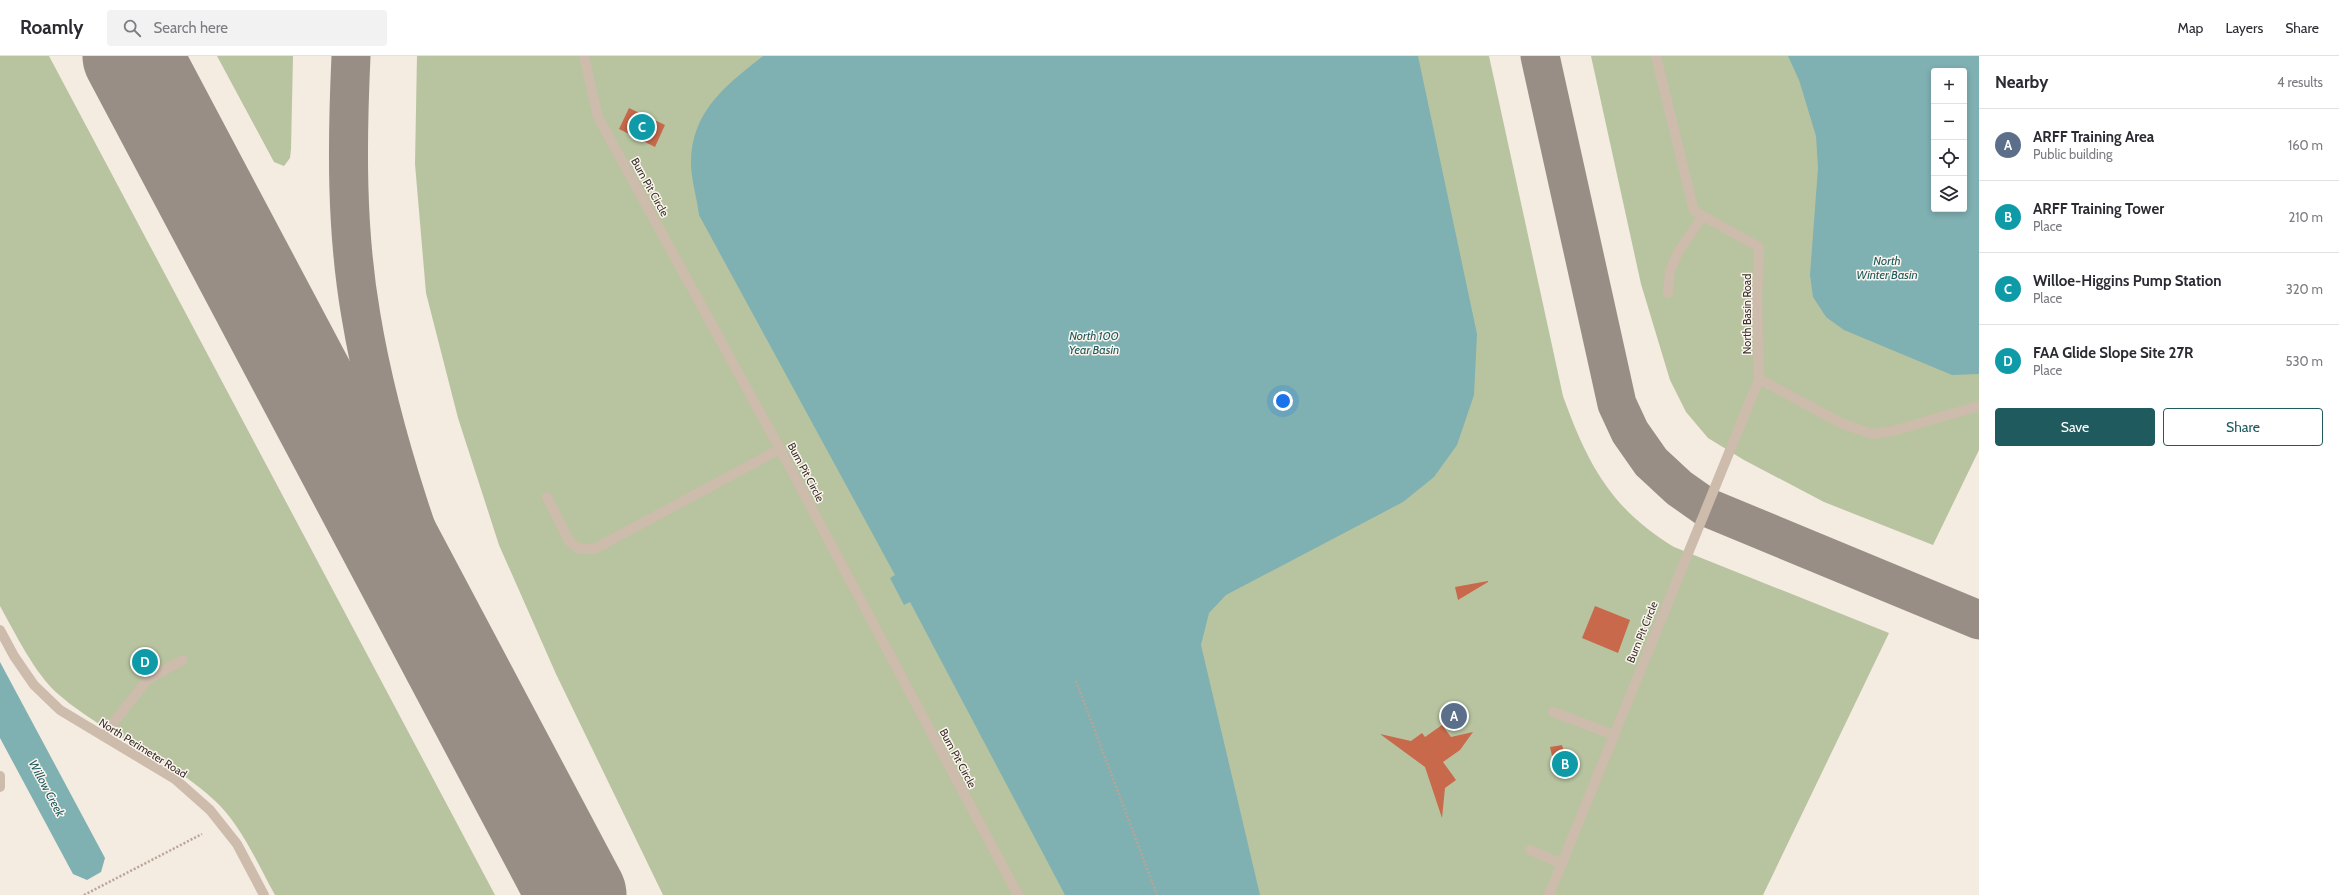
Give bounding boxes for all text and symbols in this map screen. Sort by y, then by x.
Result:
search box [107,10,387,46]
text: Roamly [20,16,83,39]
icon: search [121,17,143,39]
text: Search here [153,19,228,37]
text: Map [2178,19,2203,37]
text: Layers [2225,19,2263,37]
text: Share [2285,19,2319,37]
map controls [1931,68,1967,212]
button: + [1931,68,1967,104]
text: Nearby [1995,72,2048,92]
text: 4 results [2277,74,2323,90]
button: − [1931,104,1967,140]
pin: C [629,112,655,142]
text: ARFF Training Area [2033,128,2154,146]
text: A [2004,137,2012,153]
text: 160 m [2288,137,2323,153]
button: locate [1931,140,1967,176]
text: Public building [2033,146,2113,162]
street label: Burn Pit Circle [628,155,672,219]
button: layers [1931,176,1967,212]
text: ARFF Training Tower [2033,200,2164,218]
text: B [2004,209,2012,225]
text: 210 m [2289,209,2323,225]
text: Place [2033,218,2062,234]
water label: North Winter Basin [1856,253,1918,282]
text: Willoe-Higgins Pump Station [2033,272,2221,290]
street label: North Basin Road [1740,274,1754,354]
text: C [2004,281,2012,297]
text: 320 m [2286,281,2323,297]
text: Place [2033,290,2062,306]
water label: North 100 Year Basin [1069,328,1119,357]
text: FAA Glide Slope Site 27R [2033,344,2193,362]
text: D [2003,353,2013,369]
text: 530 m [2286,353,2323,369]
text: Place [2033,362,2062,378]
your location [1273,391,1293,411]
button: Save [1995,408,2155,446]
button: Share [2163,408,2323,446]
street label: Burn Pit Circle [785,440,828,504]
street label: Burn Pit Circle [1623,599,1661,665]
pin: D [132,647,158,677]
pin: A [1441,701,1467,731]
street label: North Perimeter Road [96,715,190,781]
street label: Burn Pit Circle [937,726,980,790]
pin: B [1552,749,1578,779]
water label: Willow Creek [26,757,69,820]

